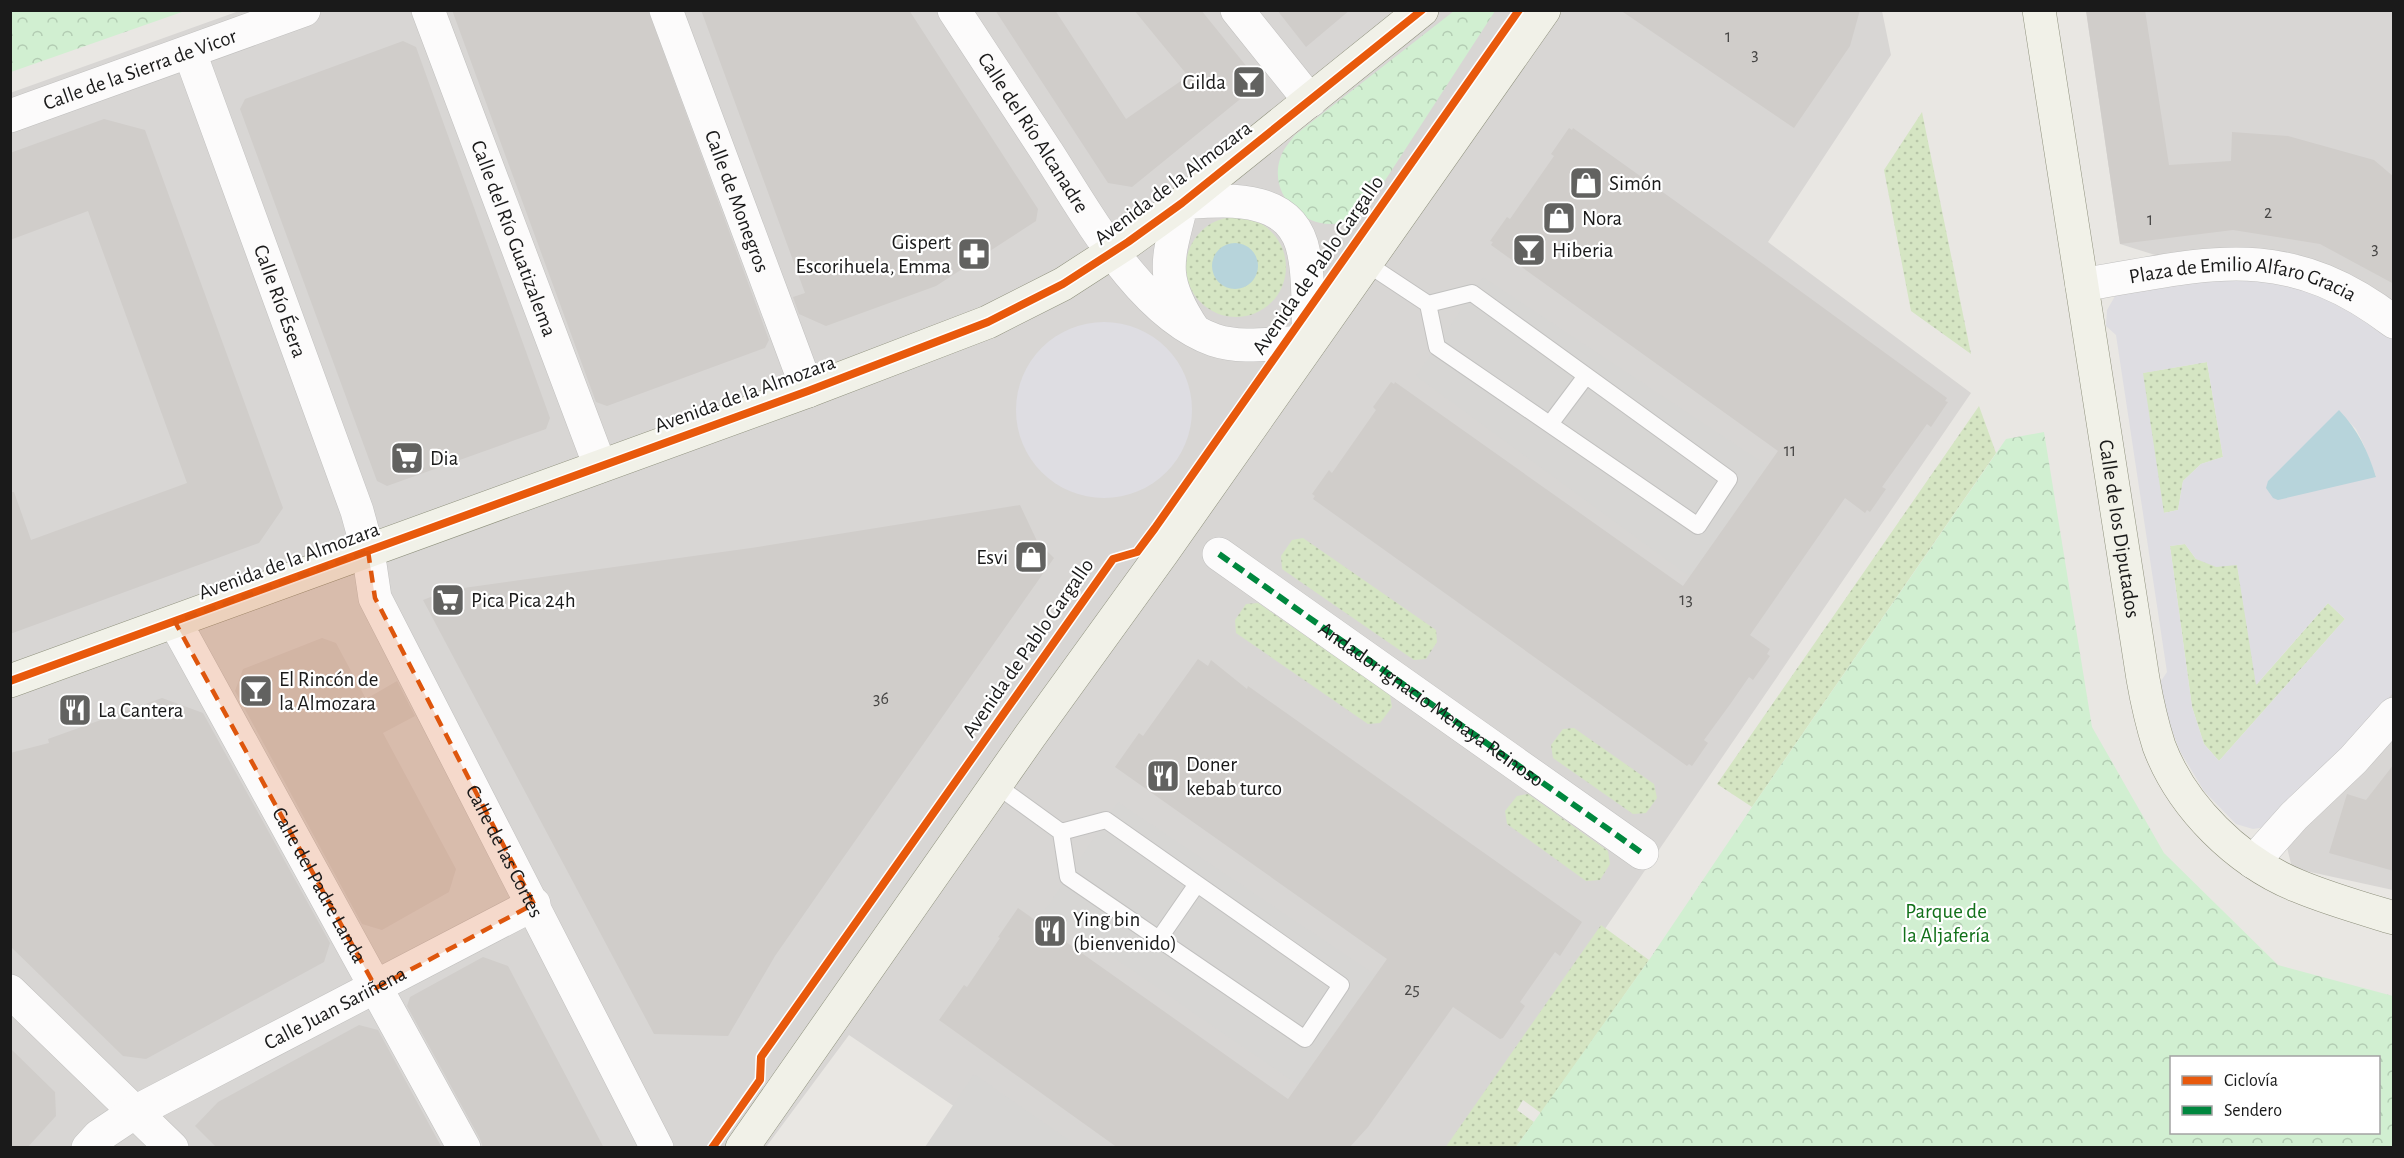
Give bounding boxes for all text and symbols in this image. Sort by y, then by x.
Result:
street label: Calle de la Sierra de Vicor [40,25,239,114]
house number: 1 [1725,28,1731,46]
house number: 3 [1751,46,1759,64]
street label: Calle del Río Alcanadre [974,49,1093,216]
bar icon: Gilda [1231,64,1267,100]
place label: Gilda [1183,72,1226,93]
street label: Avenida de la Almozara [1090,117,1256,249]
street label: Calle de Monegros [701,127,773,275]
street label: Calle del Río Guatizalema [468,137,561,340]
shop icon: Simón [1568,165,1604,201]
street label: Avenida de Pablo Gargallo [1248,172,1388,358]
place label: Simón [1609,173,1662,194]
shop icon: Nora [1541,200,1577,236]
house number: 2 [2264,204,2272,222]
place label: Nora [1582,208,1623,229]
house number: 1 [2147,211,2153,229]
place label: Gispert Escorihuela, Emma [796,232,951,277]
bar icon: Hiberia [1511,232,1547,268]
pharmacy icon: Gispert Escorihuela, Emma [956,236,992,272]
place label: Hiberia [1552,240,1614,261]
house number: 3 [2371,240,2379,258]
street label: Calle Río Ésera [250,242,311,361]
street label: Plaza de Emilio Alfaro Gracia [2127,254,2360,305]
street label: Avenida de la Almozara [652,351,839,437]
street label: Calle de los Diputados [2095,438,2144,620]
supermarket icon: Dia [389,440,425,476]
house number: 11 [1784,442,1796,460]
place label: Dia [430,448,459,469]
street label: Avenida de la Almozara [196,518,383,604]
shop icon: Esvi [1013,539,1049,575]
place label: Esvi [976,547,1008,568]
street label: Avenida de Pablo Gargallo [958,555,1098,741]
supermarket icon: Pica Pica 24h [430,582,466,618]
place label: Pica Pica 24h [471,590,576,611]
house number: 13 [1679,591,1693,609]
street label: Andador Ignacio Menaya Reinoso [1315,617,1548,791]
place label: El Rincón de la Almozara [279,669,378,714]
bar icon: El Rincón de la Almozara [238,673,274,709]
house number: 36 [873,690,889,708]
restaurant icon: La Cantera [57,692,93,728]
place label: La Cantera [98,700,184,721]
place label: Doner kebab turco [1186,754,1282,799]
restaurant icon: Doner kebab turco [1145,758,1181,794]
street label: Calle de las Cortes [462,782,547,921]
street label: Calle del Padre Landa [268,804,371,966]
park label: Parque de la Aljafería [1902,901,1990,946]
place label: Ying bin (bienvenido) [1073,909,1177,954]
restaurant icon: Ying bin (bienvenido) [1032,913,1068,949]
street label: Calle Juan Sariñena [260,962,410,1053]
house number: 25 [1404,981,1420,999]
legend [2170,1056,2380,1134]
text: Ciclovía [2224,1072,2278,1090]
text: Sendero [2224,1102,2282,1120]

